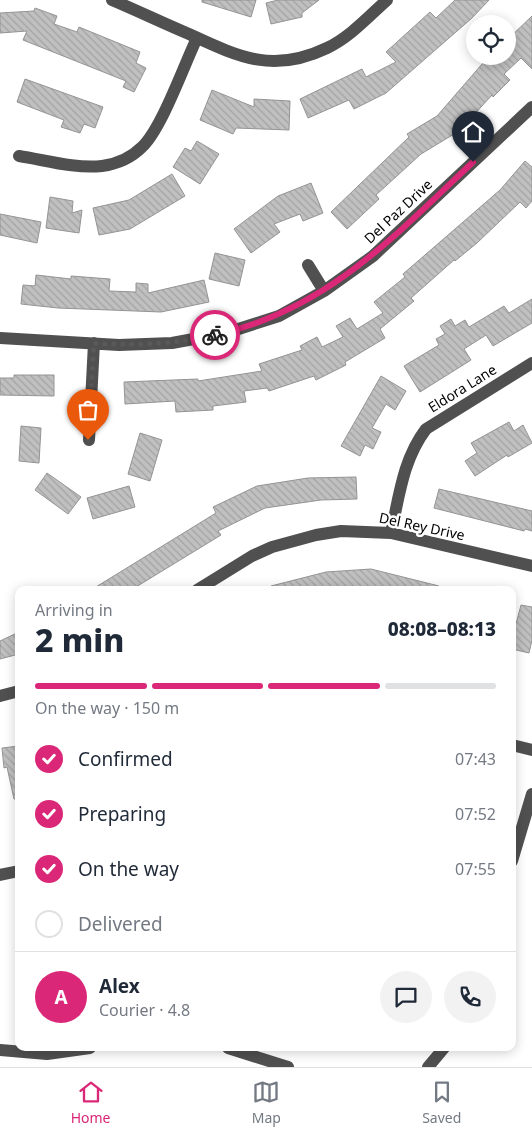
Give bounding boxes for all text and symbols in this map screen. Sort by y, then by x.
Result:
map controls [466,15,516,65]
button: locate [466,15,516,65]
pin [452,111,494,162]
icon: home [459,118,487,146]
street label: Del Paz Drive [360,174,436,247]
courier [190,310,240,360]
icon: bike [201,321,229,349]
street label: Eldora Lane [424,359,500,417]
pin [67,389,109,440]
icon: bag [74,396,102,424]
street label: Del Rey Drive [377,508,467,544]
text: Arriving in [35,599,113,621]
text: 08:08–08:13 [388,616,496,642]
text: 2 min [35,618,124,661]
text: On the way · 150 m [35,697,179,719]
icon: check [35,745,63,773]
text: Confirmed [78,746,173,772]
text: 07:43 [455,748,496,770]
icon: check [35,800,63,828]
text: Preparing [78,801,166,827]
text: 07:52 [455,803,496,825]
icon: check [35,855,63,883]
text: On the way [78,856,179,882]
text: 07:55 [455,858,496,880]
text: Delivered [78,911,163,937]
button: chat [380,971,432,1023]
button: phone [444,971,496,1023]
text: Alex [99,973,140,999]
text: A [54,984,68,1010]
text: Courier · 4.8 [99,999,190,1021]
tab: Home [71,1078,110,1127]
tab: Map [252,1078,281,1127]
tab: Saved [422,1078,461,1127]

